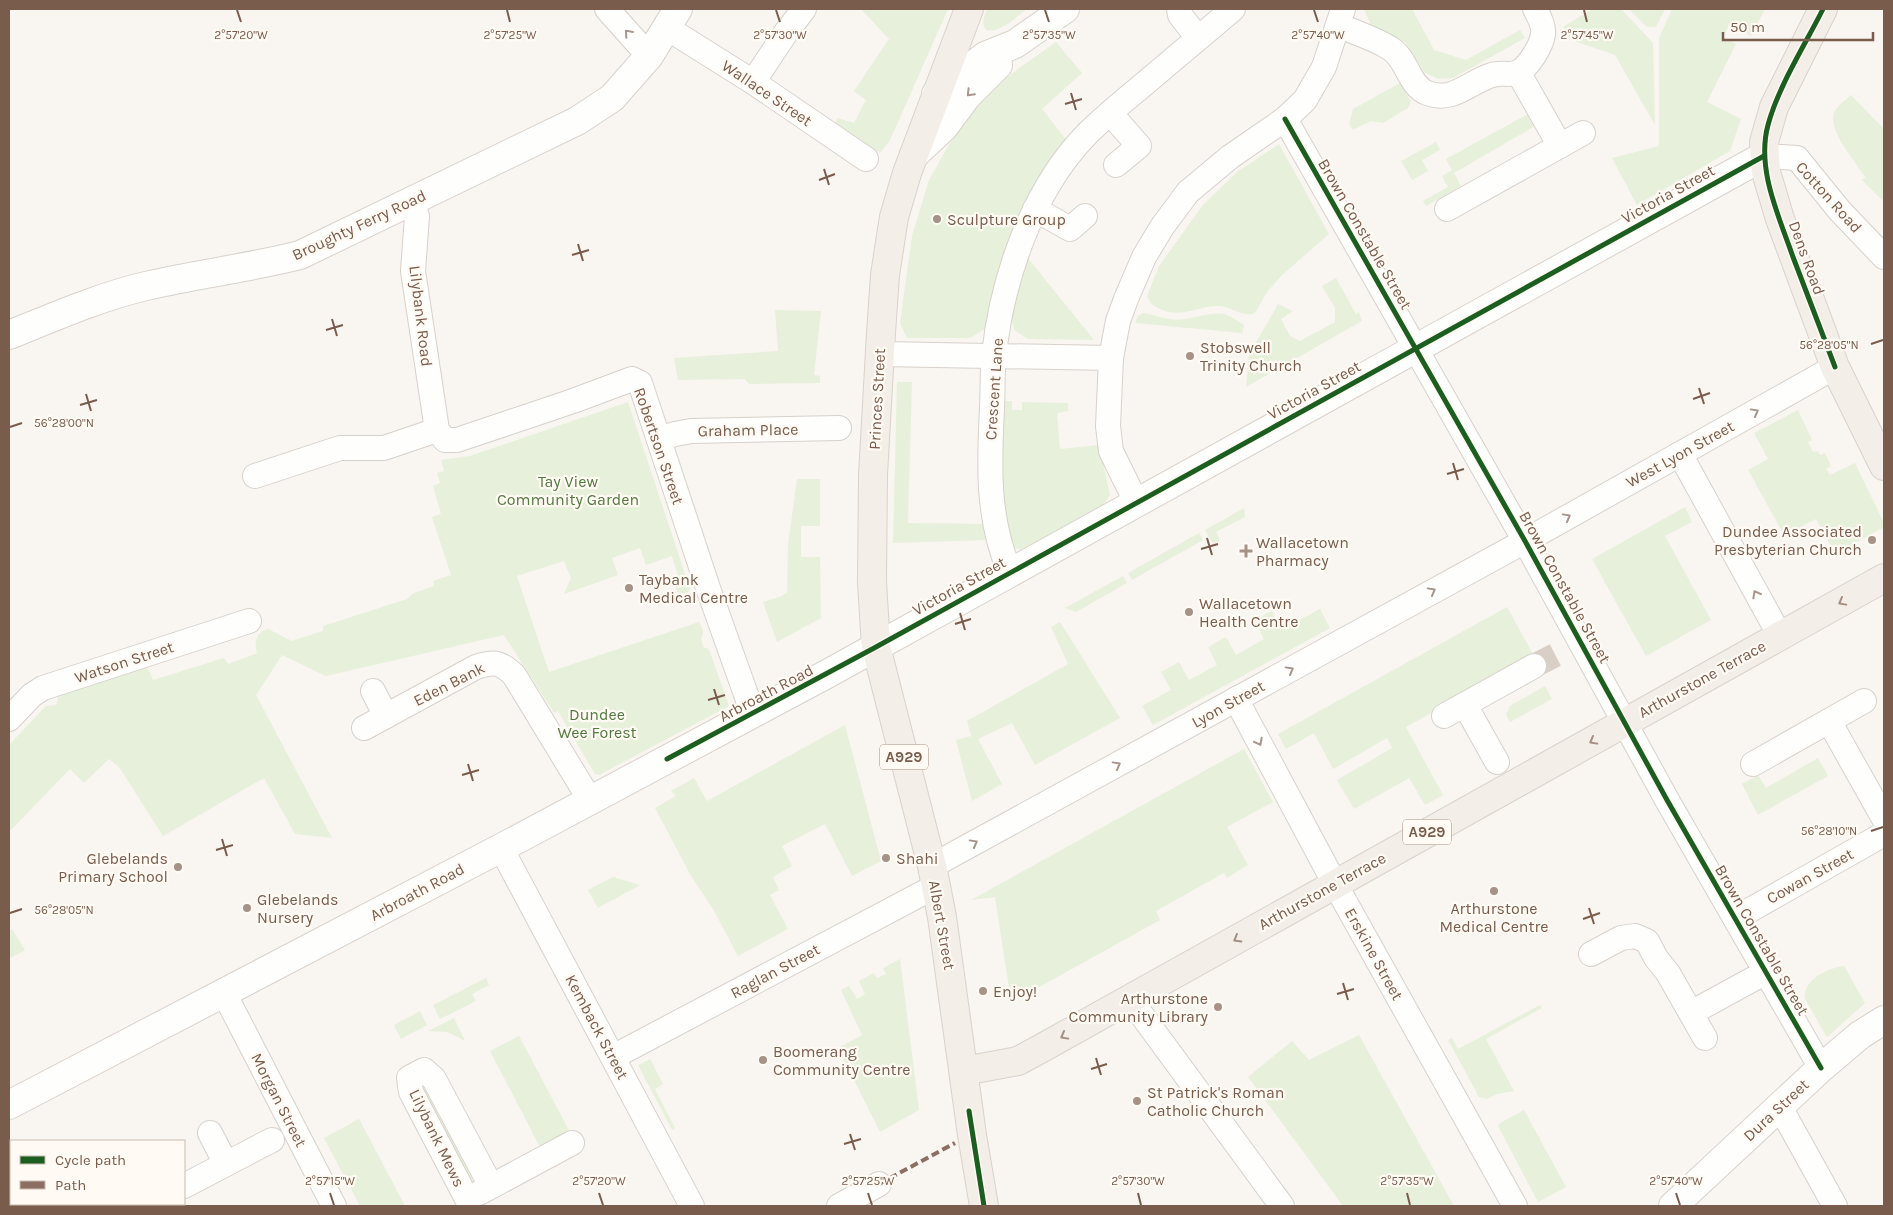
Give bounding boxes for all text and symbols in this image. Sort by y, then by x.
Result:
scale bar [1723,10,1873,42]
text: 50 m [1730,18,1765,36]
text: 2°57'20"W [214,28,268,42]
text: 2°57'25"W [483,28,537,42]
text: 2°57'30"W [753,28,807,42]
text: 2°57'35"W [1022,28,1076,42]
text: 2°57'40"W [1291,28,1345,42]
text: 2°57'45"W [1561,28,1614,42]
one-way arrow [624,29,633,38]
street label: Wallace Street [718,56,816,130]
one-way arrow [967,87,976,96]
street label: Brown Constable Street [1314,155,1416,313]
street label: Cotton Road [1792,157,1866,237]
street label: Victoria Street [1618,161,1718,227]
street label: Broughty Ferry Road [289,186,429,264]
place label: Sculpture Group [947,210,1066,229]
marker: Sculpture Group [931,213,943,225]
street label: Dens Road [1785,218,1829,298]
street label: Lilybank Road [405,264,437,368]
street label: Crescent Lane [981,337,1007,441]
place label: Stobswell Trinity Church [1200,338,1302,375]
text: 56°28'05"N [1799,338,1859,352]
street label: Princes Street [865,348,889,450]
marker: Stobswell Trinity Church [1184,350,1196,362]
street label: Victoria Street [1264,357,1364,423]
street label: Robertson Street [630,385,688,507]
one-way arrow [1749,408,1758,418]
text: 56°28'00"N [34,416,94,430]
street label: West Lyon Street [1623,416,1737,492]
street label: Graham Place [697,420,799,440]
park label: Tay View Community Garden [497,472,639,509]
street label: Brown Constable Street [1515,508,1615,666]
one-way arrow [1562,513,1571,523]
place label: Dundee Associated Presbyterian Church [1714,522,1862,559]
place label: Wallacetown Pharmacy [1256,533,1349,570]
marker: Dundee Associated Presbyterian Church [1866,534,1878,546]
marker: Wallacetown Pharmacy [1240,545,1252,557]
street label: Victoria Street [909,553,1009,619]
place label: Taybank Medical Centre [639,570,748,607]
marker: Taybank Medical Centre [623,582,635,594]
one-way arrow [1427,588,1436,598]
one-way arrow [1753,590,1763,599]
place label: Wallacetown Health Centre [1199,594,1298,631]
one-way arrow [1838,596,1847,606]
marker: Wallacetown Health Centre [1183,606,1195,618]
street label: Arthurstone Terrace [1635,636,1769,722]
street label: Watson Street [72,637,176,687]
street label: Eden Bank [410,658,488,710]
street label: Arbroath Road [716,660,816,726]
one-way arrow [1285,666,1294,676]
street label: Lyon Street [1188,676,1268,732]
park label: Dundee Wee Forest [557,705,637,742]
one-way arrow [1589,734,1598,744]
one-way arrow [1253,737,1263,746]
road number: A929 [880,744,928,770]
one-way arrow [1111,761,1120,771]
road number: A929 [1403,820,1451,844]
text: 56°28'10"N [1801,824,1857,838]
one-way arrow [969,839,978,849]
street label: Cowan Street [1763,844,1857,908]
street label: Arthurstone Terrace [1255,848,1389,934]
place label: Glebelands Primary School [58,849,168,886]
place label: Shahi [896,849,939,868]
marker: Shahi [880,852,892,864]
street label: Arbroath Road [367,859,467,925]
marker: Glebelands Primary School [172,861,184,873]
street label: Brown Constable Street [1711,861,1813,1019]
street label: Albert Street [925,879,959,971]
marker: Arthurstone Medical Centre [1488,885,1500,897]
place label: Glebelands Nursery [257,890,339,927]
place label: Arthurstone Medical Centre [1439,899,1549,936]
marker: Glebelands Nursery [241,902,253,914]
text: 56°28'05"N [34,903,94,917]
street label: Erskine Street [1341,905,1407,1003]
one-way arrow [1233,933,1242,943]
street label: Raglan Street [727,940,823,1002]
street label: Kemback Street [561,971,633,1083]
place label: Enjoy! [993,982,1037,1001]
marker: Enjoy! [977,985,989,997]
place label: Arthurstone Community Library [1069,989,1209,1026]
marker: Arthurstone Community Library [1212,1001,1224,1013]
one-way arrow [1061,1030,1070,1040]
place label: Boomerang Community Centre [773,1042,911,1079]
street label: Morgan Street [247,1050,311,1150]
marker: Boomerang Community Centre [757,1054,769,1066]
street label: Dura Street [1739,1075,1813,1145]
place label: St Patrick's Roman Catholic Church [1147,1083,1284,1120]
street label: Lilybank Mews [405,1086,469,1190]
marker: St Patrick's Roman Catholic Church [1131,1095,1143,1107]
legend [10,1140,185,1205]
text: Cycle path [55,1151,126,1169]
text: 2°57'15"W [305,1174,355,1188]
text: 2°57'20"W [572,1174,626,1188]
text: 2°57'25"W [841,1174,895,1188]
text: 2°57'30"W [1111,1174,1165,1188]
text: 2°57'35"W [1380,1174,1434,1188]
text: 2°57'40"W [1649,1174,1703,1188]
text: Path [55,1176,86,1194]

